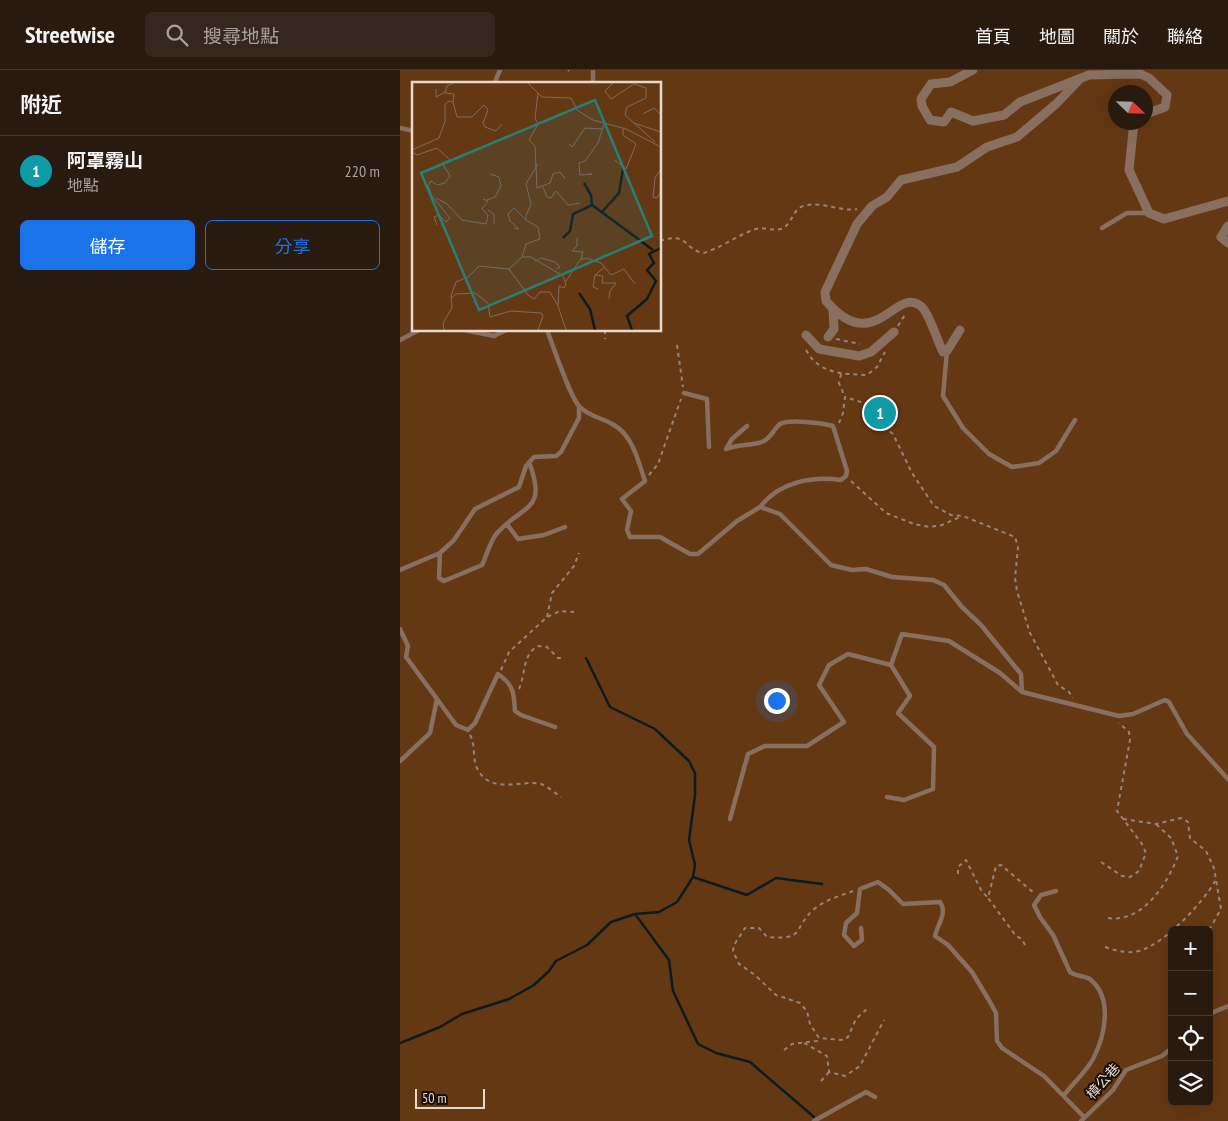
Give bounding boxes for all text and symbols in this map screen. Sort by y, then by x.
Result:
search box [145,12,495,57]
text: Streetwise [25,19,115,50]
icon: search [163,21,191,49]
text: 搜尋地點 [203,24,279,48]
text: 首頁 [975,25,1011,48]
text: 地圖 [1039,25,1075,48]
text: 關於 [1103,25,1139,48]
text: 聯絡 [1167,25,1203,48]
inset map [412,82,661,331]
north arrow [1108,85,1153,130]
text: 附近 [20,91,62,118]
text: 阿罩霧山 [67,148,143,172]
text: 1 [32,161,40,181]
text: 220 m [345,161,380,181]
text: 地點 [67,175,99,195]
button: 儲存 [20,220,195,270]
button: 分享 [205,220,380,270]
pin: 1 [864,394,896,432]
your location [764,688,790,714]
map controls [1168,926,1213,1106]
button: + [1168,926,1213,971]
button: − [1168,971,1213,1016]
button: locate [1168,1016,1213,1061]
street label: 樟公巷 [1082,1059,1124,1103]
button: layers [1168,1061,1213,1106]
scale bar [415,1086,485,1109]
text: 50 m [422,1089,447,1107]

